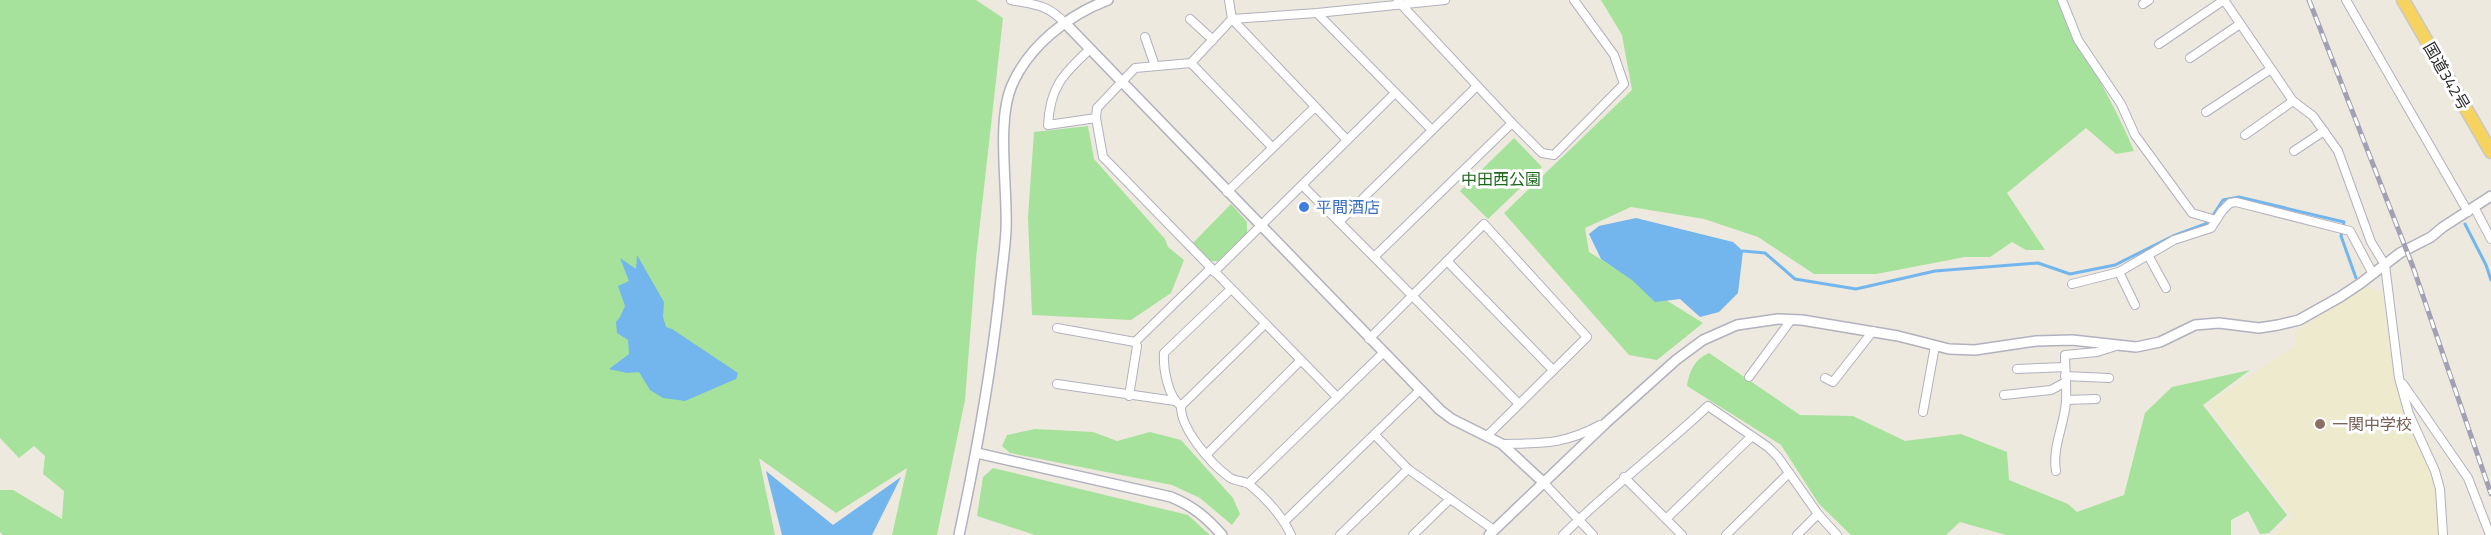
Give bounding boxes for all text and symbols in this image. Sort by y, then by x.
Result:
street label: 国道342号 [2418,38,2476,114]
park label: 中田西公園 [1461,167,1541,191]
place label: 平間酒店 [1316,195,1380,219]
marker: 平間酒店 [1297,200,1311,214]
place label: 一関中学校 [2332,412,2412,436]
marker: 一関中学校 [2313,417,2327,431]

